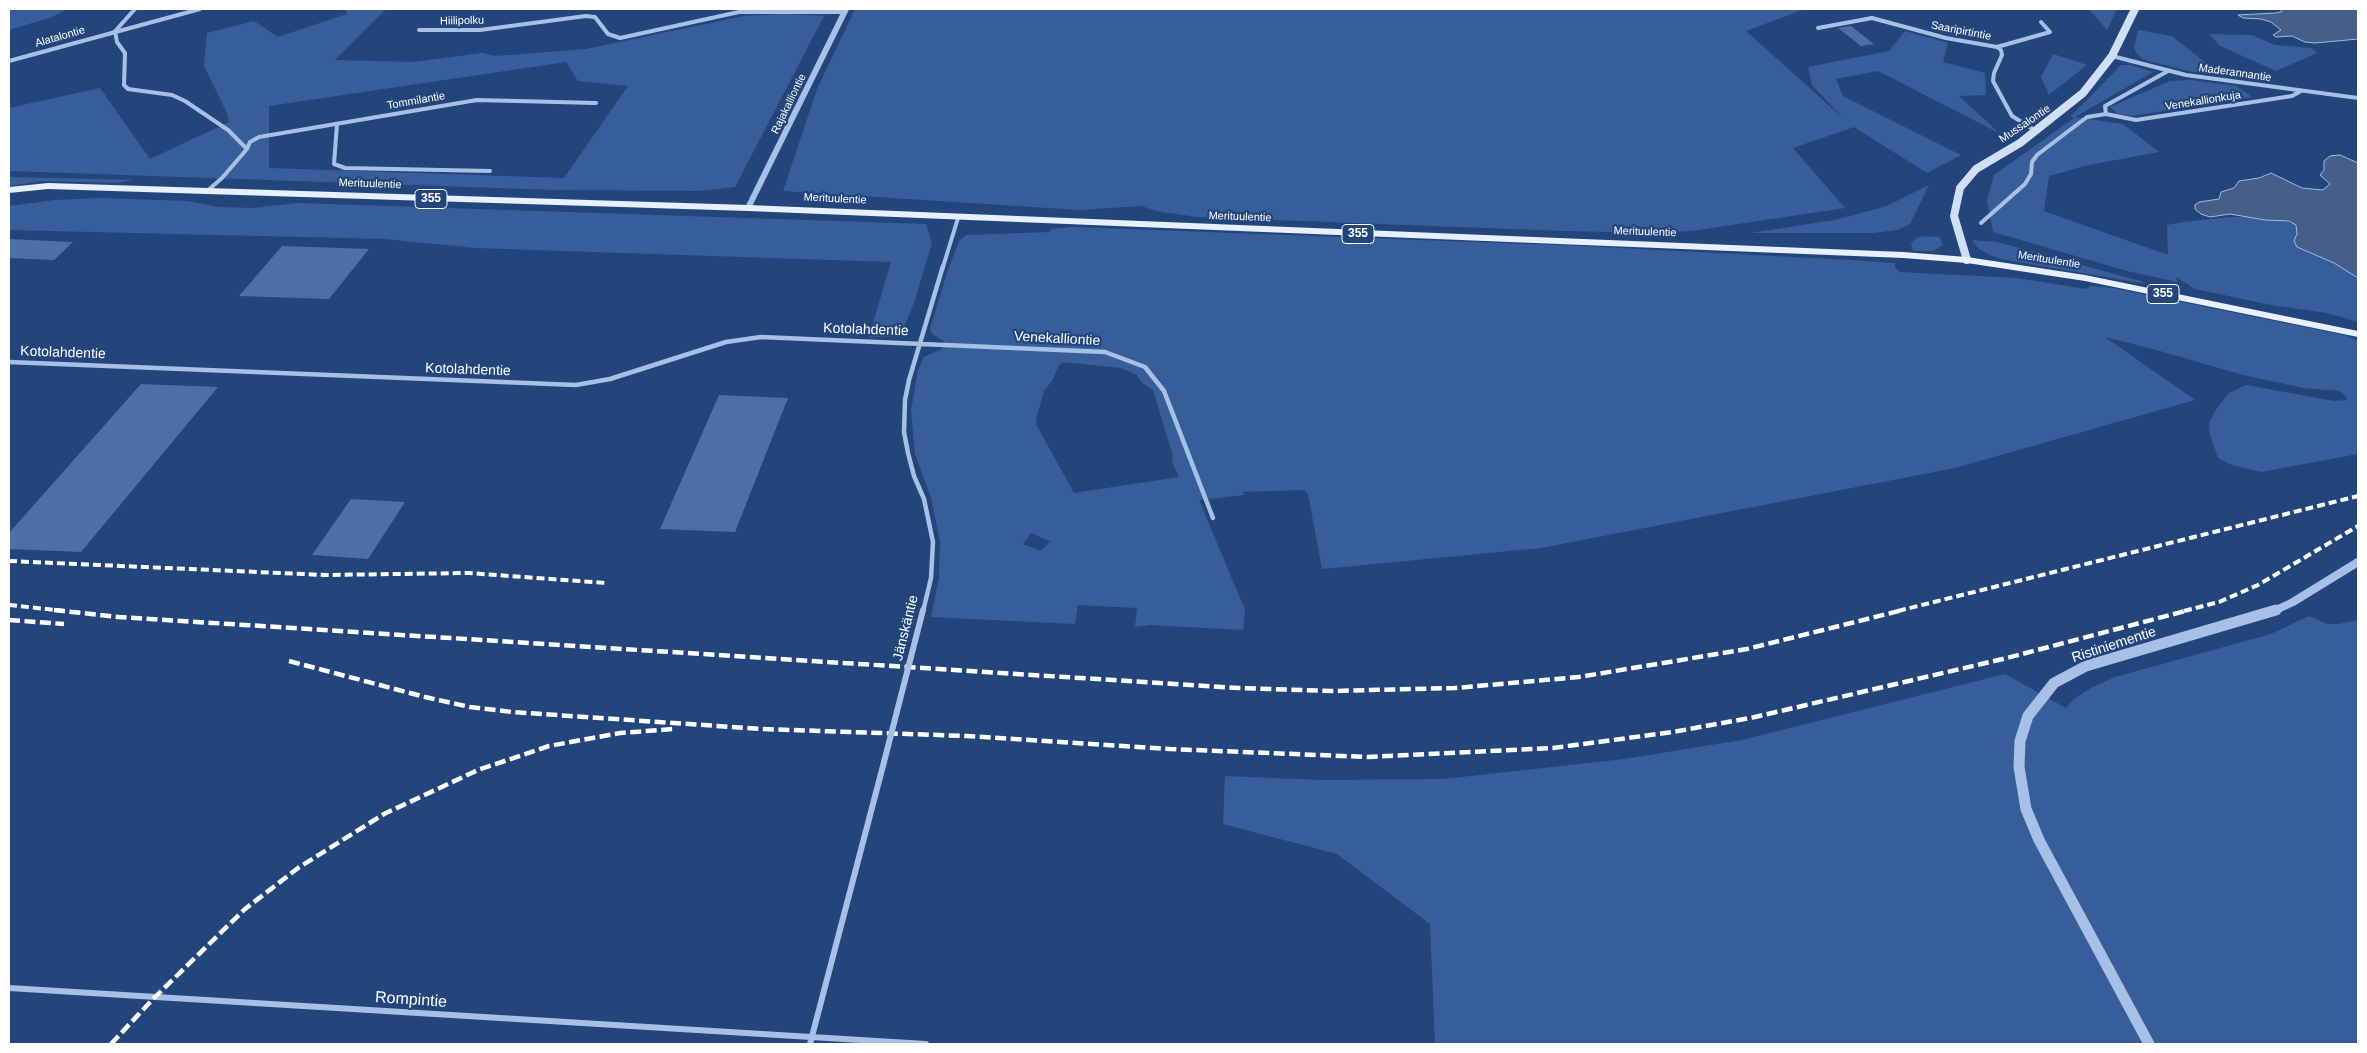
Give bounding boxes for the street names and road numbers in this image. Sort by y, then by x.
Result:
street label: Hiilipolku [440,14,484,28]
street label: Saaripirtintie [1930,19,1992,43]
street label: Alatalontie [33,24,87,50]
street label: Maderannantie [2198,61,2272,85]
street label: Rajakalliontie [769,72,809,136]
street label: Tommilantie [386,89,446,113]
street label: Venekallionkuja [2164,89,2242,113]
street label: Mussalontie [1997,102,2053,146]
street label: Merituulentie [338,176,402,192]
road number: 355 [415,190,447,208]
street label: Merituulentie [803,191,867,207]
street label: Merituulentie [1208,209,1272,225]
road number: 355 [1342,224,1374,243]
street label: Merituulentie [1613,224,1677,240]
street label: Merituulentie [2017,249,2081,271]
road number: 355 [2147,284,2179,304]
street label: Kotolahdentie [823,320,909,340]
street label: Venekalliontie [1013,328,1101,350]
street label: Kotolahdentie [20,343,106,363]
street label: Kotolahdentie [425,360,511,380]
street label: Jänskäntie [890,593,922,663]
street label: Ristiniementie [2070,623,2158,667]
street label: Rompintie [374,988,448,1012]

